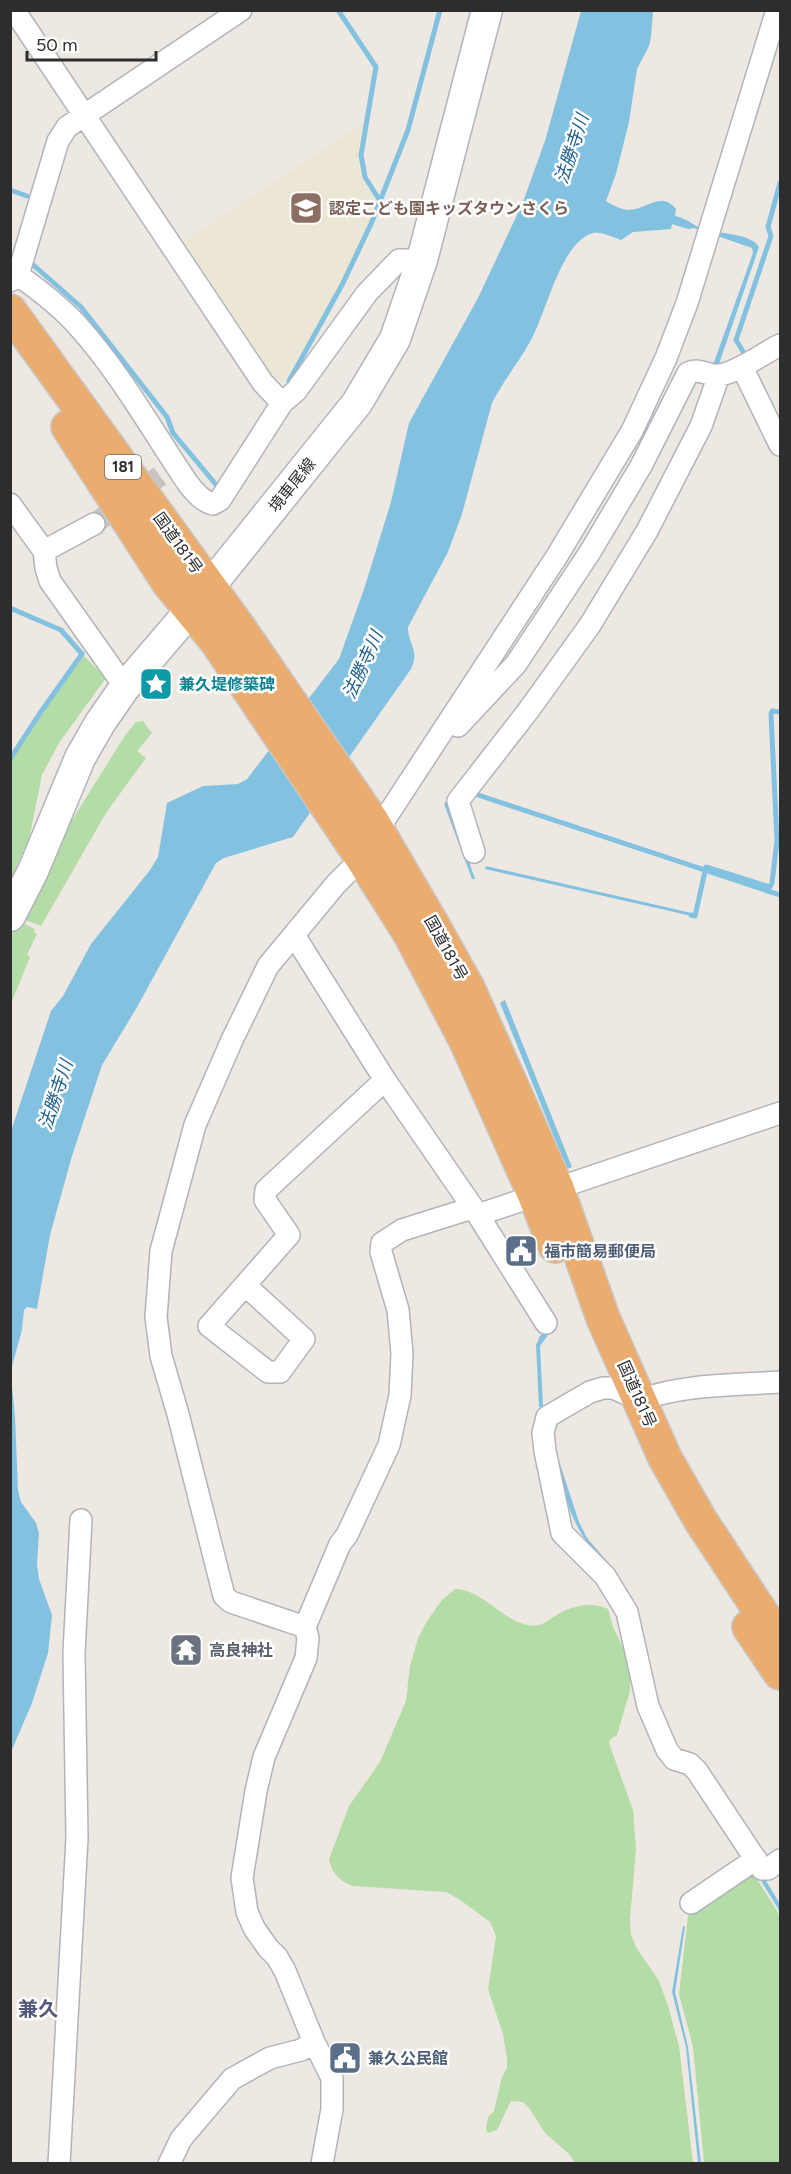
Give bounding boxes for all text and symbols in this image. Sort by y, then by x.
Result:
scale bar [27,24,156,62]
text: 50 m [36,34,78,56]
water label: 法勝寺川 [550,109,594,187]
school or university icon: 認定こども園キッズタウンさくら [288,190,324,226]
place label: 認定こども園キッズタウンさくら [329,199,569,218]
street label: 境車尾線 [264,454,320,516]
road number: 181 [105,455,141,479]
street label: 国道181号 [149,509,207,577]
water label: 法勝寺川 [338,626,389,702]
place icon: 兼久堤修築碑 [138,666,174,702]
place label: 兼久堤修築碑 [179,675,275,694]
street label: 国道181号 [420,912,472,984]
water label: 法勝寺川 [34,1055,78,1133]
public building icon: 福市簡易郵便局 [503,1233,539,1269]
place label: 福市簡易郵便局 [544,1242,656,1261]
street label: 国道181号 [614,1358,660,1430]
temple icon: 高良神社 [168,1632,204,1668]
place label: 高良神社 [209,1641,273,1660]
district label: 兼久 [18,1997,58,2021]
public building icon: 兼久公民館 [327,2040,363,2076]
place label: 兼久公民館 [368,2049,448,2068]

